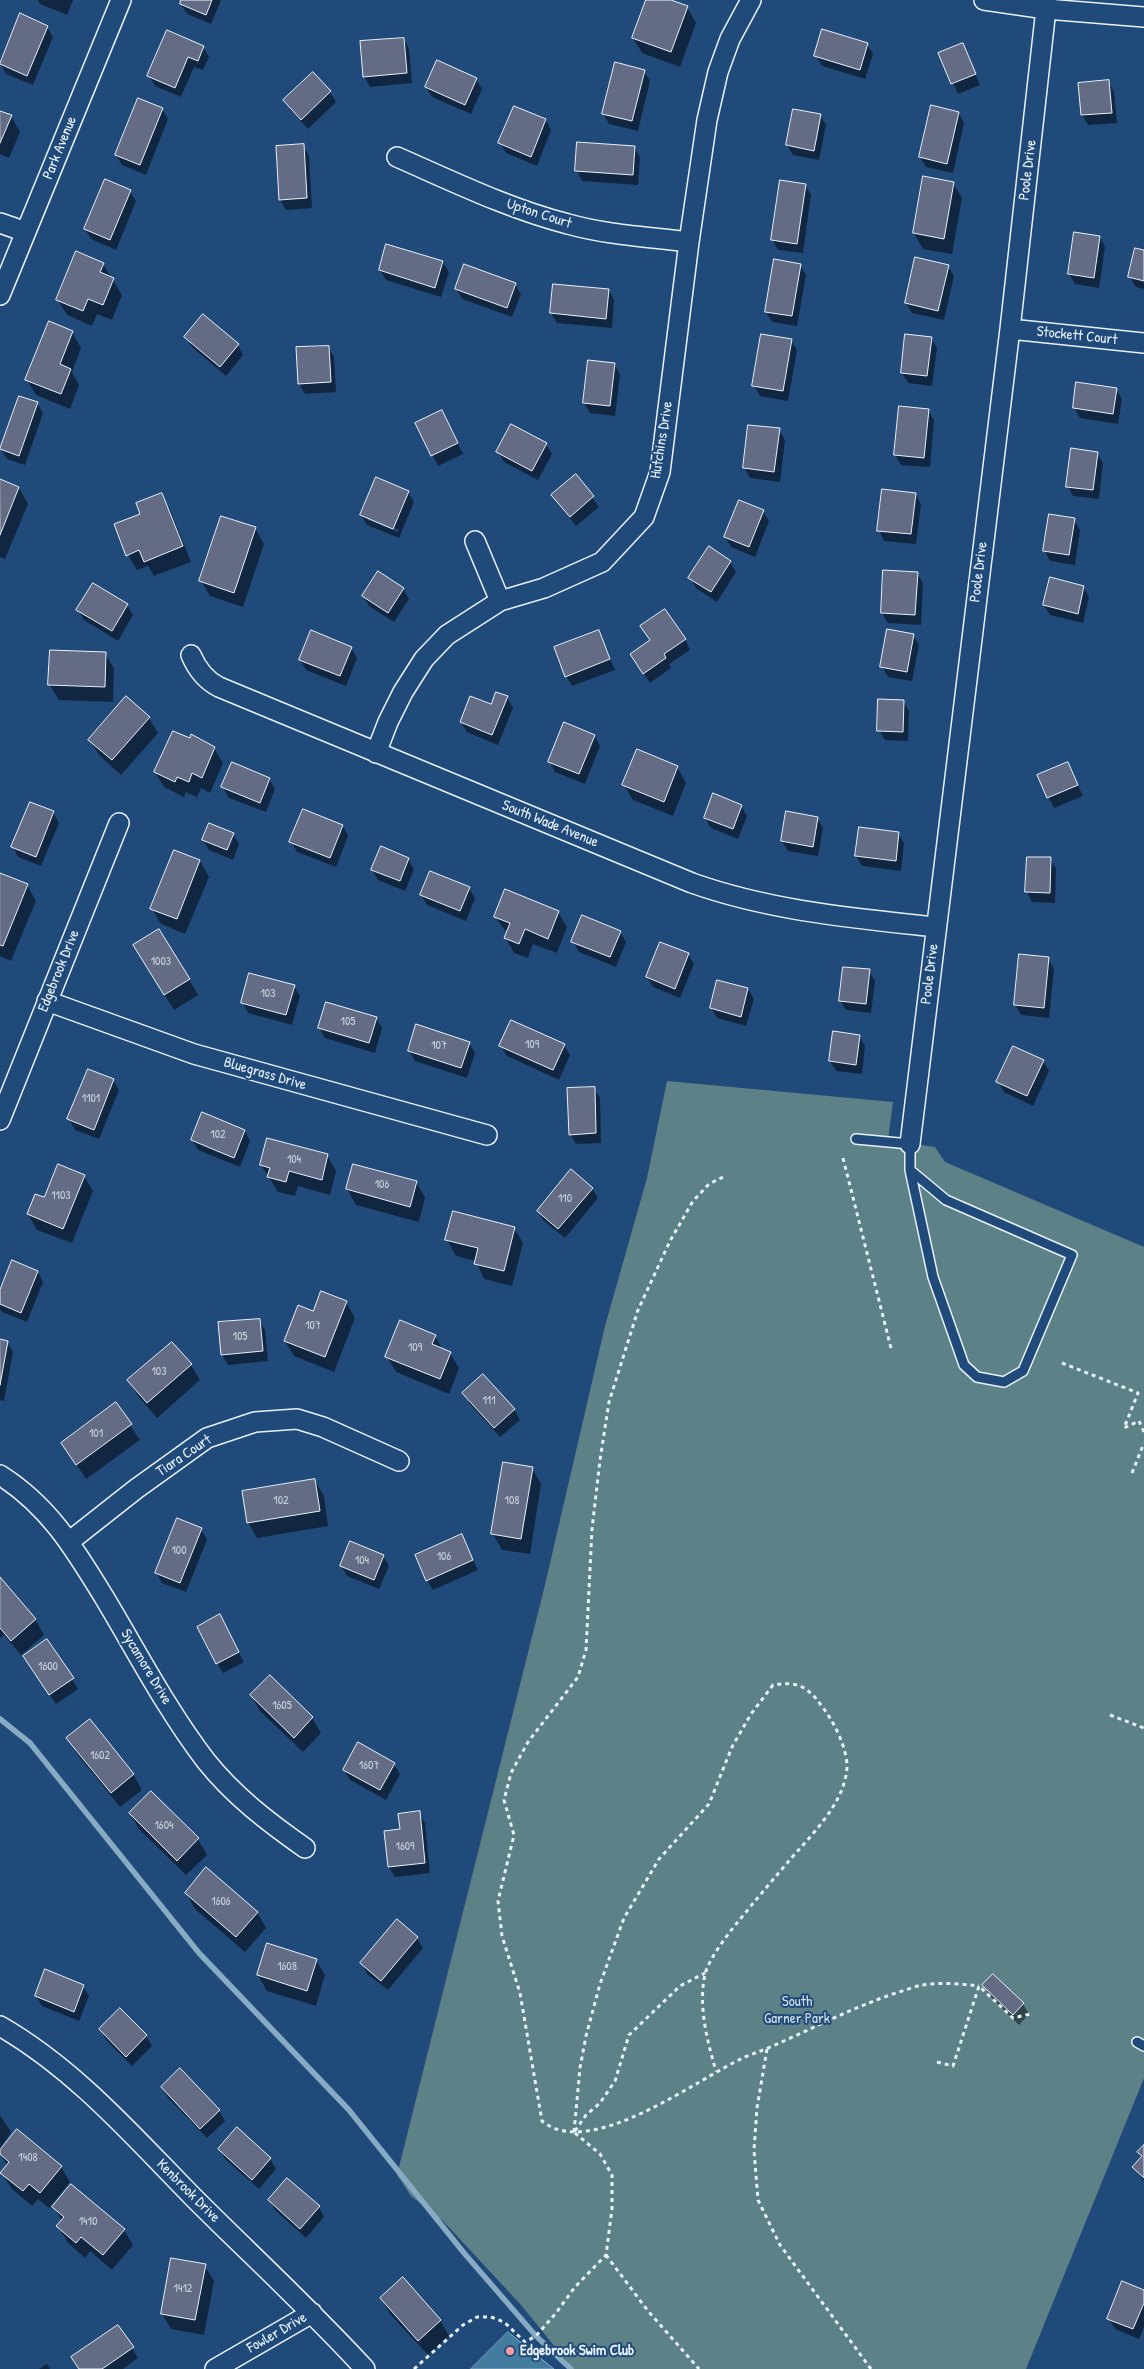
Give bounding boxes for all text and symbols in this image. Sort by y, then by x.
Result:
street label: Park Avenue [39,114,81,182]
street label: Poole Drive [1015,139,1041,201]
street label: Upton Court [504,195,574,233]
street label: Stockett Court [1036,323,1118,349]
street label: Hutchins Drive [647,400,677,480]
street label: Poole Drive [966,541,992,603]
street label: South Wade Avenue [499,796,601,852]
street label: Edgebrook Drive [34,927,84,1015]
street label: Poole Drive [917,943,943,1005]
house number: 1003 [151,955,171,969]
house number: 103 [260,987,276,1001]
house number: 105 [341,1015,355,1029]
house number: 109 [525,1038,539,1052]
house number: 107 [431,1039,447,1053]
street label: Bluegrass Drive [222,1054,308,1094]
house number: 1101 [82,1092,100,1106]
house number: 102 [210,1128,226,1142]
house number: 104 [287,1153,301,1167]
house number: 106 [375,1178,389,1192]
house number: 1103 [51,1189,71,1203]
house number: 110 [558,1192,572,1206]
house number: 107 [305,1319,321,1333]
house number: 105 [233,1330,247,1344]
house number: 109 [408,1341,422,1355]
house number: 103 [151,1365,167,1379]
house number: 111 [482,1394,496,1408]
house number: 101 [89,1427,103,1441]
street label: Tiara Court [153,1431,215,1481]
house number: 102 [273,1494,289,1508]
house number: 108 [505,1494,519,1508]
house number: 100 [171,1544,187,1558]
house number: 106 [437,1550,451,1564]
house number: 104 [355,1554,369,1568]
street label: Sycamore Drive [116,1626,176,1708]
house number: 1600 [38,1660,58,1674]
house number: 1605 [272,1699,292,1713]
house number: 1602 [90,1749,110,1763]
house number: 1607 [359,1759,379,1773]
house number: 1604 [154,1819,174,1833]
house number: 1609 [396,1840,414,1854]
house number: 1606 [211,1895,231,1909]
house number: 1608 [277,1960,297,1974]
park label: South Garner Park [764,1993,830,2028]
house number: 1408 [18,2151,38,2165]
street label: Kenbrook Drive [152,2155,224,2227]
house number: 1410 [79,2215,97,2229]
house number: 1412 [174,2282,192,2296]
street label: Fowler Drive [244,2309,310,2357]
place label: Edgebrook Swim Club [520,2342,634,2360]
marker: Edgebrook Swim Club [504,2345,516,2357]

